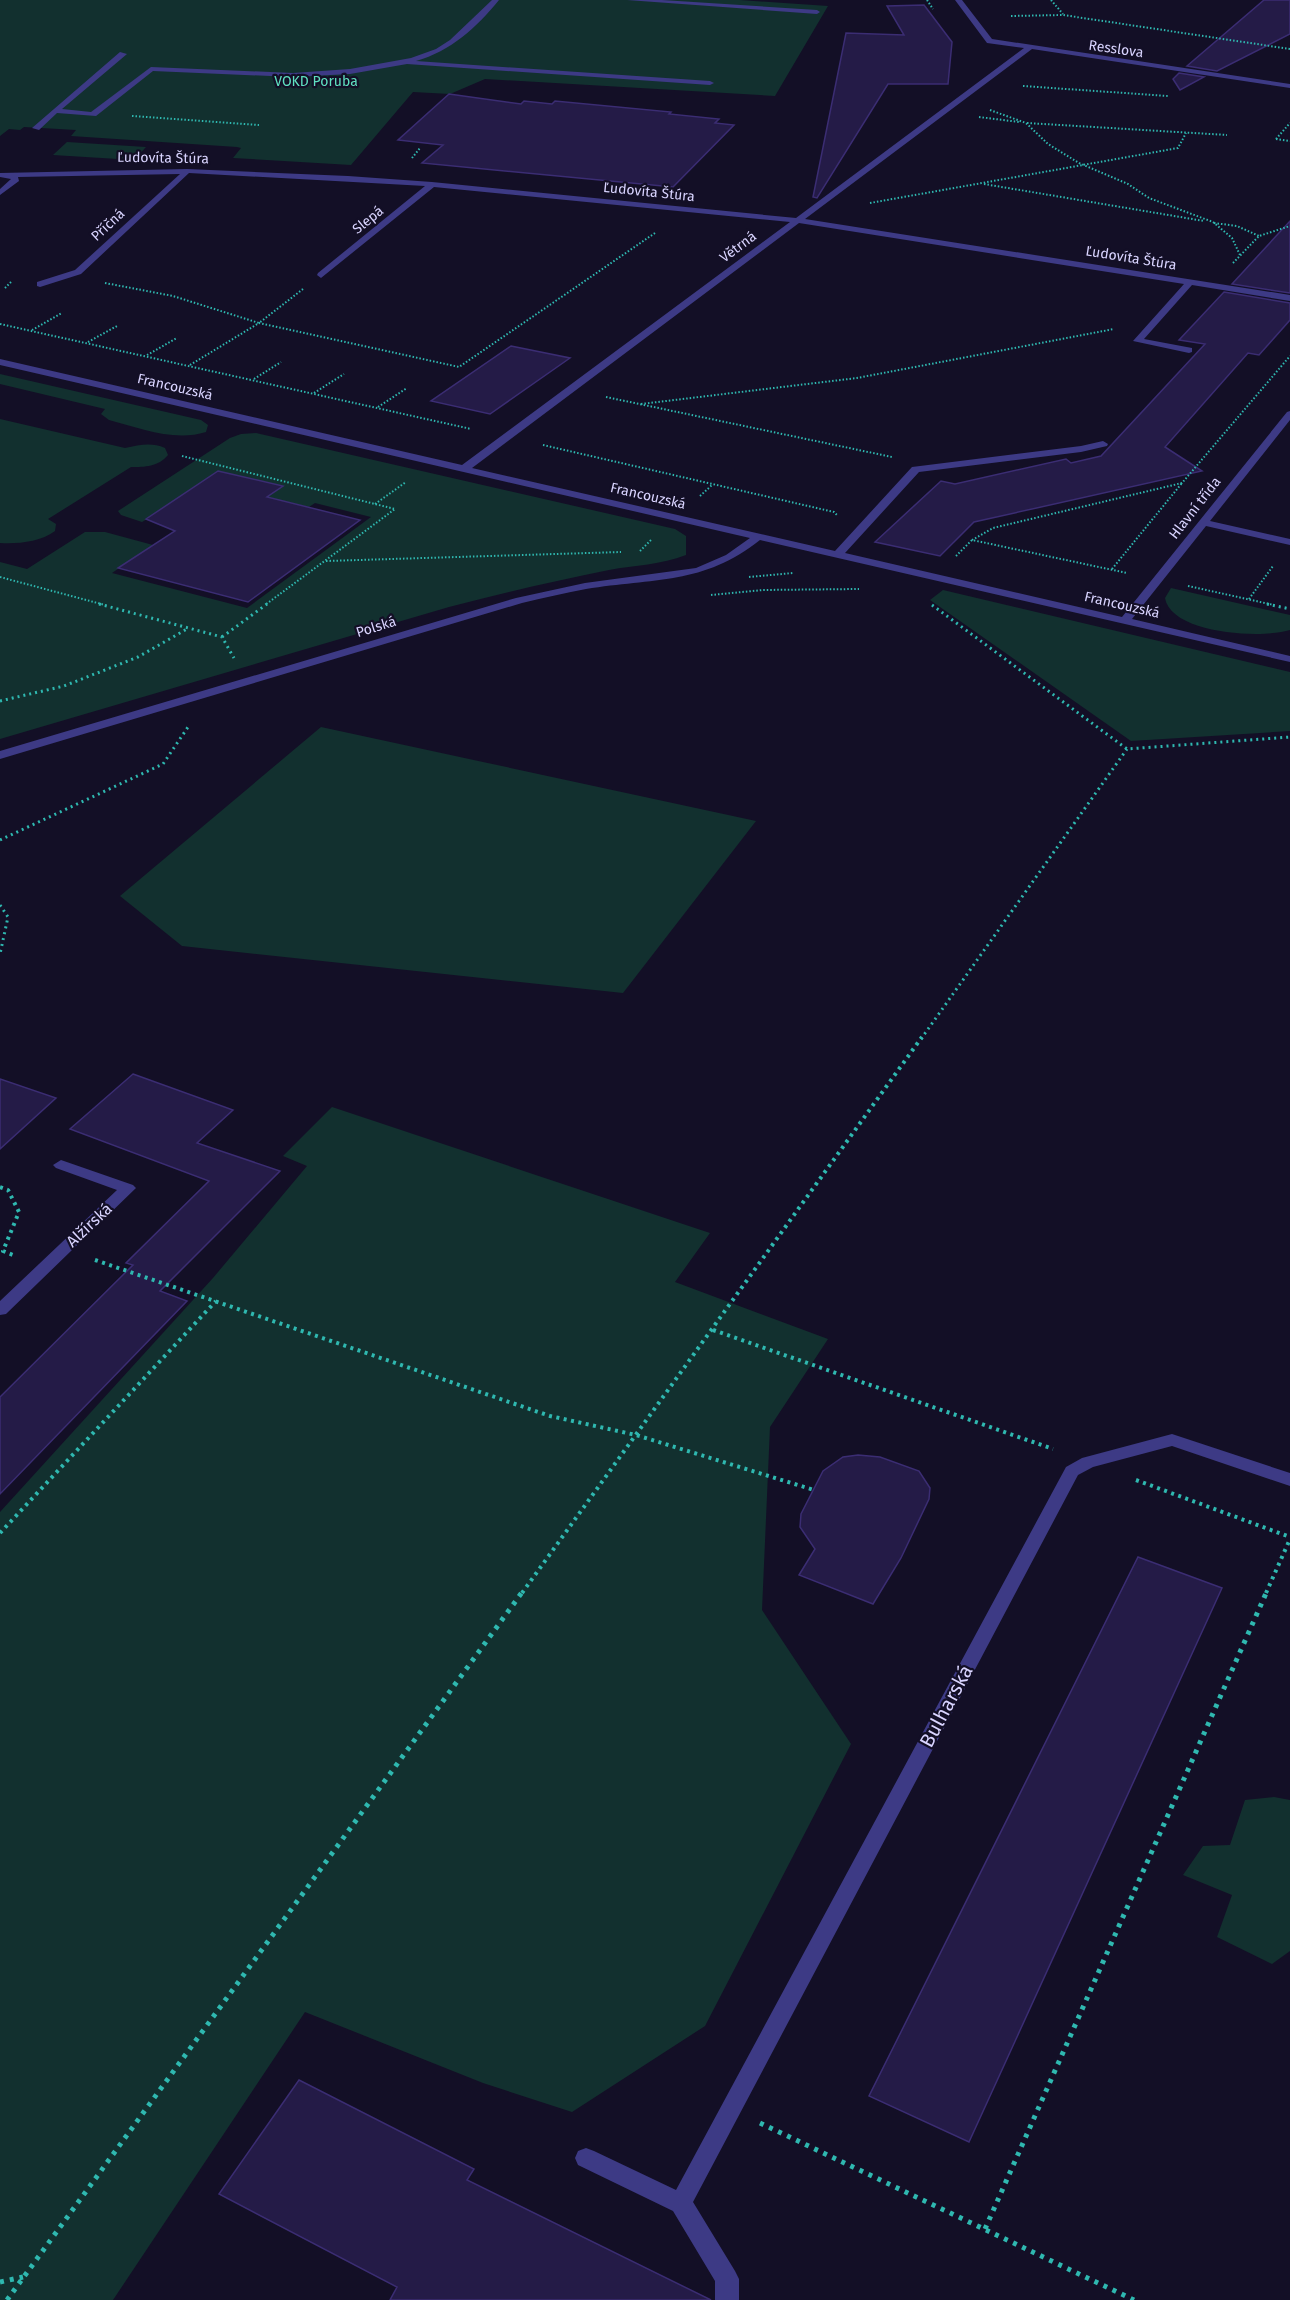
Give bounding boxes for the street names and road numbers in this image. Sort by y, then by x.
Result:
street label: Resslova [1087,37,1145,61]
street label: Ľudovíta Štúra [117,148,209,167]
street label: Ľudovíta Štúra [602,178,696,205]
street label: Slepá [349,202,387,238]
street label: Příčná [88,205,128,245]
street label: Větrná [716,228,760,266]
street label: Ľudovíta Štúra [1084,241,1178,274]
street label: Francouzská [136,370,214,404]
street label: Hlavní třída [1165,474,1225,542]
street label: Francouzská [609,479,687,513]
street label: Francouzská [1083,588,1161,622]
street label: Polská [354,613,398,641]
street label: Alžírská [62,1199,116,1251]
street label: Bulharská [914,1661,978,1751]

